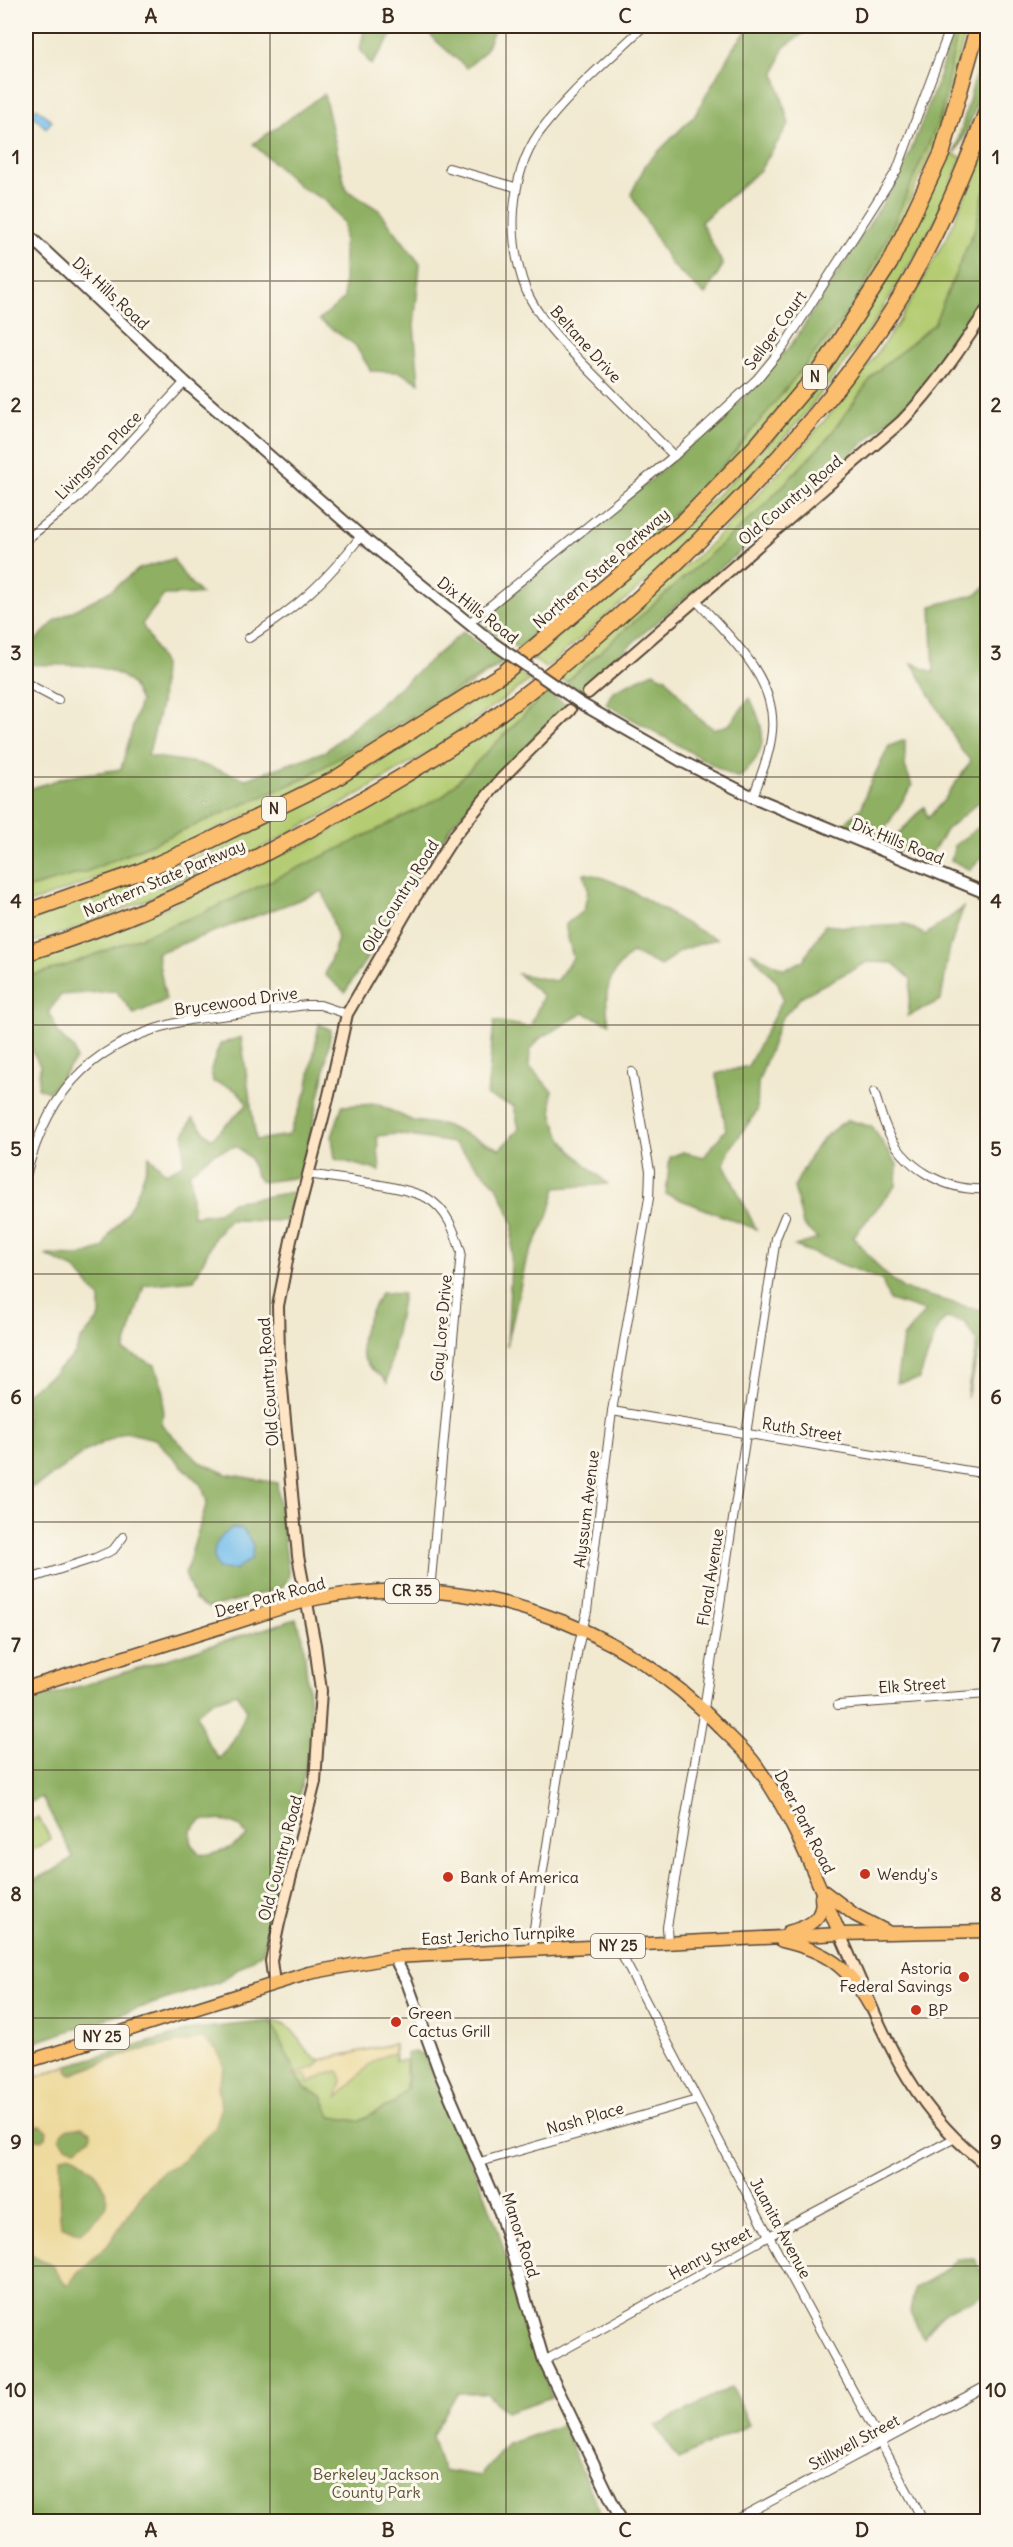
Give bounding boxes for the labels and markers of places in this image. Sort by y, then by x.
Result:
place label: Wendy's [877,1864,938,1884]
place label: Bank of America [460,1867,579,1887]
marker: Wendy's [858,1867,872,1881]
marker: Bank of America [441,1870,455,1884]
place label: Astoria Federal Savings [840,1958,952,1996]
marker: Astoria Federal Savings [957,1970,971,1984]
place label: BP [928,2000,948,2020]
place label: Green Cactus Grill [408,2003,490,2041]
marker: BP [909,2003,923,2017]
marker: Green Cactus Grill [389,2015,403,2029]

